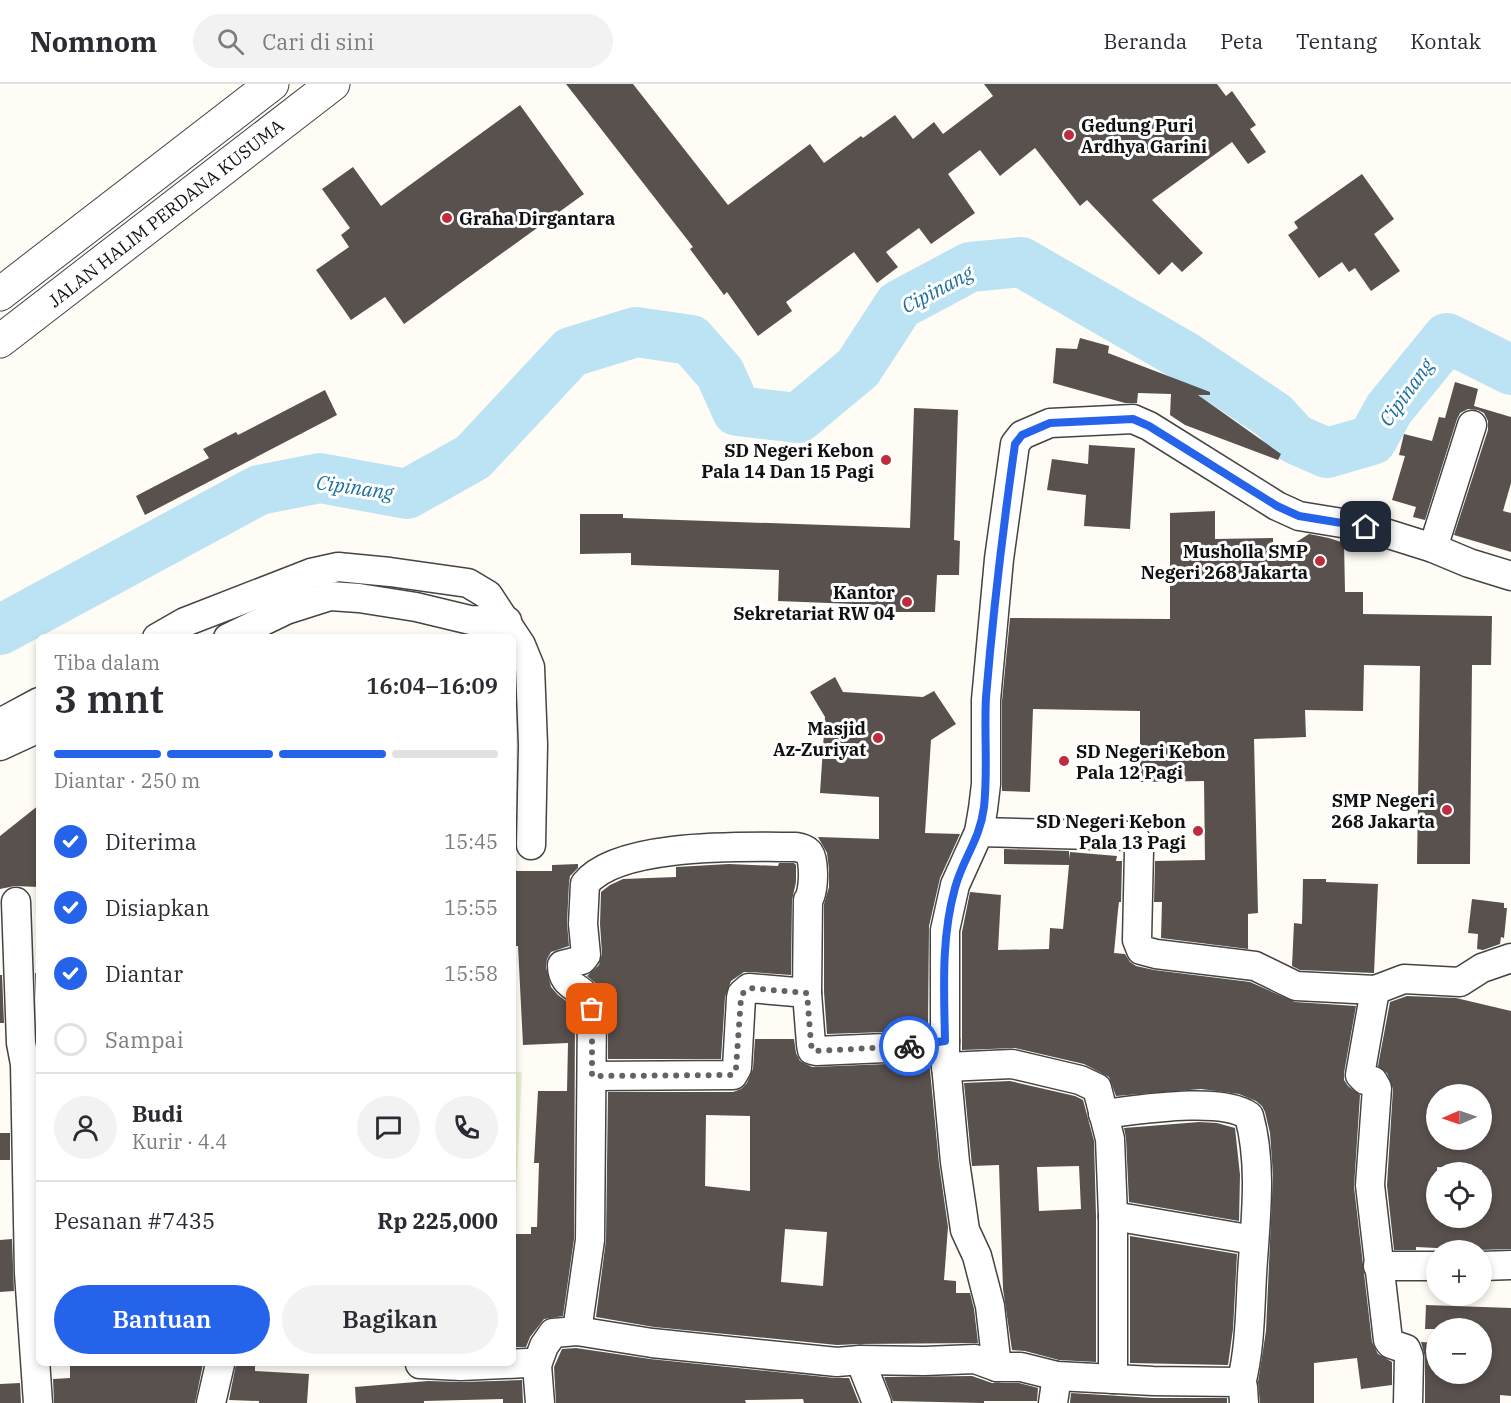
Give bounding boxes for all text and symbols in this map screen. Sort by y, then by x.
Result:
search box [193,14,613,68]
text: Nomnom [30,23,157,60]
icon: search [214,25,247,58]
text: Cari di sini [262,27,374,56]
text: Beranda [1104,27,1187,55]
text: Peta [1220,27,1263,55]
text: Tentang [1296,27,1377,55]
text: Kontak [1410,27,1481,55]
street label: JALAN HALIM PERDANA KUSUMA [44,114,289,312]
place label: Gedung Puri Ardhya Garini [1081,114,1207,158]
marker: Gedung Puri Ardhya Garini [1062,128,1076,142]
place label: Graha Dirgantara [459,207,615,230]
marker: Graha Dirgantara [440,211,454,225]
water label: Cipinang [896,259,978,319]
water label: Cipinang [1372,352,1440,431]
place label: SD Negeri Kebon Pala 14 Dan 15 Pagi [701,439,874,483]
marker: SD Negeri Kebon Pala 14 Dan 15 Pagi [879,453,893,467]
water label: Cipinang [315,468,396,506]
pin [1340,501,1391,552]
icon: home [1349,510,1382,543]
place label: Musholla SMP Negeri 268 Jakarta [1141,540,1308,584]
marker: Musholla SMP Negeri 268 Jakarta [1313,554,1327,568]
place label: Kantor Sekretariat RW 04 [733,581,895,625]
marker: Kantor Sekretariat RW 04 [900,595,914,609]
text: Tiba dalam [54,649,160,676]
text: 16:04–16:09 [366,671,498,700]
text: 3 mnt [54,673,164,724]
place label: Masjid Az-Zuriyat [773,717,866,761]
marker: Masjid Az-Zuriyat [871,731,885,745]
place label: SD Negeri Kebon Pala 12 Pagi [1076,740,1226,784]
marker: SD Negeri Kebon Pala 12 Pagi [1057,754,1071,768]
text: Diantar · 250 m [54,767,200,794]
place label: SMP Negeri 268 Jakarta [1331,789,1435,833]
marker: SMP Negeri 268 Jakarta [1440,803,1454,817]
place label: SD Negeri Kebon Pala 13 Pagi [1036,810,1186,854]
marker: SD Negeri Kebon Pala 13 Pagi [1191,824,1205,838]
icon: check [54,825,87,858]
text: Diterima [105,827,197,856]
text: 15:45 [444,828,498,855]
icon: check [54,891,87,924]
text: Disiapkan [105,893,210,922]
text: 15:55 [444,894,498,921]
icon: check [54,957,87,990]
text: Diantar [105,959,183,988]
text: 15:58 [444,960,498,987]
pin [566,983,617,1034]
icon: bag [575,992,608,1025]
courier [879,1016,939,1076]
text: Sampai [105,1025,184,1054]
icon: bike [893,1030,926,1063]
north arrow [1426,1084,1492,1150]
map controls [1426,1084,1492,1384]
button: person [54,1096,117,1159]
button: chat [357,1096,420,1159]
button: phone [435,1096,498,1159]
text: Budi [132,1099,183,1128]
text: Kurir · 4.4 [132,1128,227,1155]
button: locate [1426,1162,1492,1228]
text: Pesanan #7435 [54,1206,215,1235]
text: Rp 225,000 [377,1206,498,1235]
button: + [1426,1240,1492,1306]
button: Bantuan [54,1285,270,1354]
button: Bagikan [282,1285,498,1354]
button: − [1426,1318,1492,1384]

